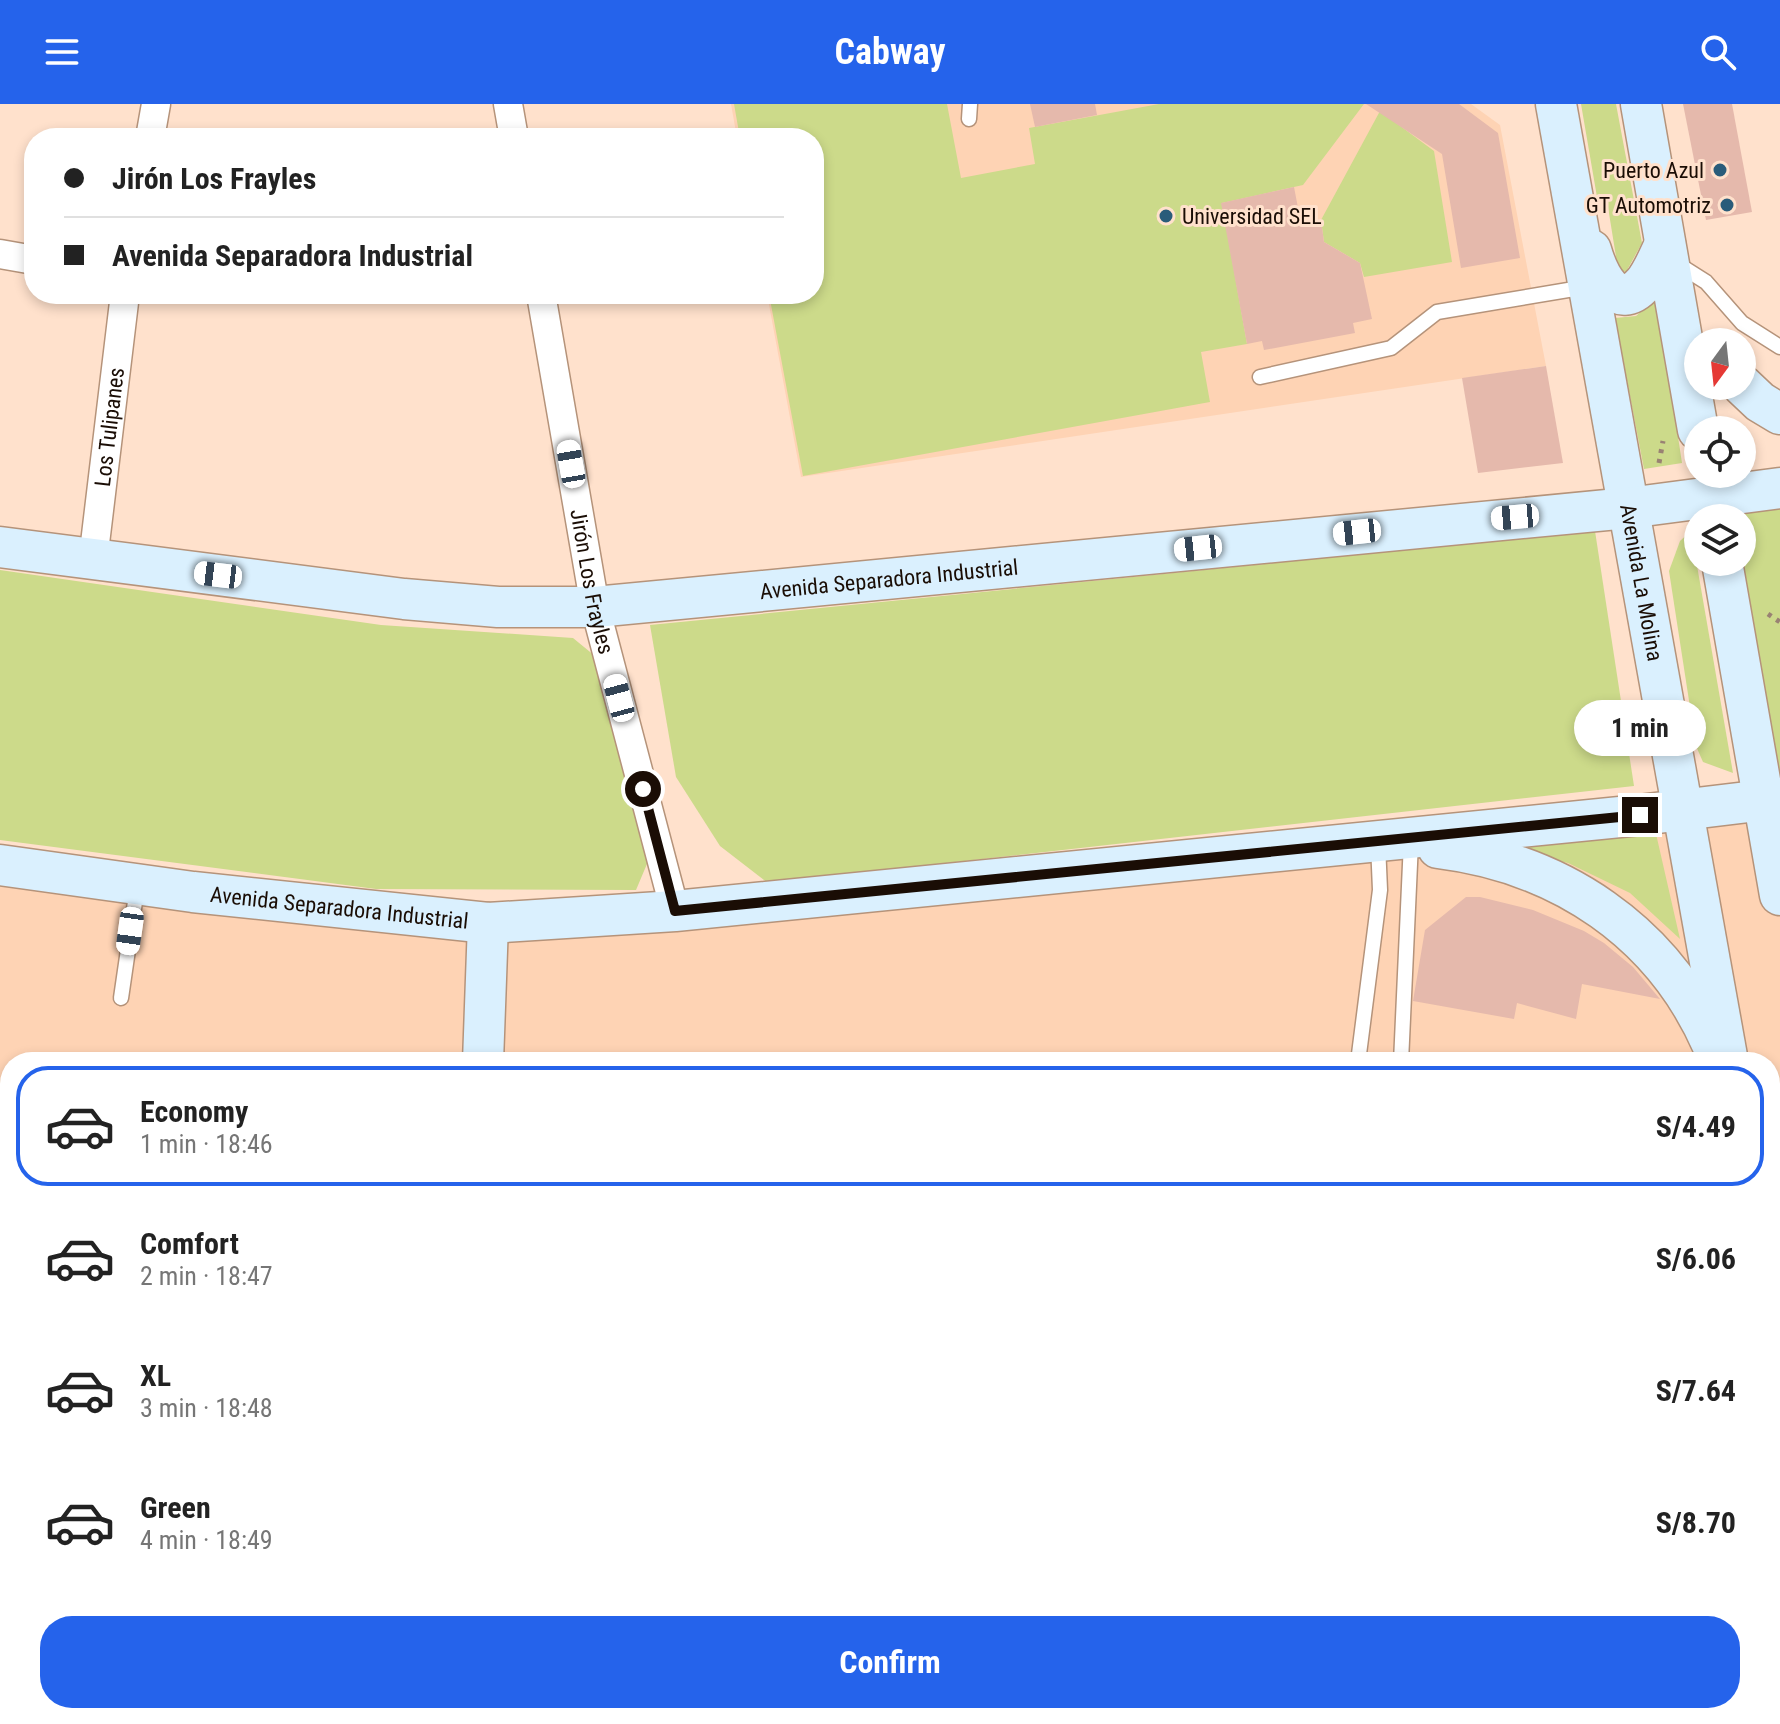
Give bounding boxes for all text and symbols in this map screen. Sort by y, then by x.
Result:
icon: menu [40,30,84,74]
icon: search [1696,30,1740,74]
text: Cabway [835,31,945,73]
place label: Puerto Azul [1603,158,1704,183]
text: Jirón Los Frayles [112,161,316,196]
marker: Puerto Azul [1711,161,1729,179]
place label: GT Automotriz [1586,193,1711,218]
marker: GT Automotriz [1718,196,1736,214]
place label: Universidad SEL [1182,204,1322,229]
marker: Universidad SEL [1157,207,1175,225]
text: Avenida Separadora Industrial [112,238,473,273]
north arrow [1684,328,1756,400]
map controls [1684,328,1756,576]
street label: Los Tulipanes [89,366,129,488]
button: locate [1684,416,1756,488]
car [555,438,587,490]
street label: Avenida La Molina [1616,502,1668,663]
car [1490,503,1540,531]
button: layers [1684,504,1756,576]
street label: Jirón Los Frayles [566,507,619,657]
car [1332,518,1382,546]
car [1173,534,1223,562]
street label: Avenida Separadora Industrial [759,554,1019,604]
car [193,560,243,590]
car [601,672,637,724]
callout: 1 min [1574,699,1706,755]
text: 1 min [1611,713,1669,743]
route start [625,771,661,807]
route end [1622,797,1658,833]
street label: Avenida Separadora Industrial [209,881,470,933]
car [115,906,145,956]
icon: car [44,1090,116,1162]
text: Economy [140,1094,248,1129]
text: S/4.49 [1656,1109,1736,1144]
text: 1 min · 18:46 [140,1129,273,1159]
icon: car [44,1222,116,1294]
text: Comfort [140,1226,239,1261]
text: S/6.06 [1656,1241,1736,1276]
text: 2 min · 18:47 [140,1261,273,1291]
icon: car [44,1354,116,1426]
text: XL [140,1358,171,1393]
text: S/7.64 [1656,1373,1736,1408]
text: 3 min · 18:48 [140,1393,273,1423]
icon: car [44,1486,116,1558]
text: Green [140,1490,211,1525]
text: S/8.70 [1656,1505,1736,1540]
text: 4 min · 18:49 [140,1525,273,1555]
button: Confirm [40,1616,1740,1708]

